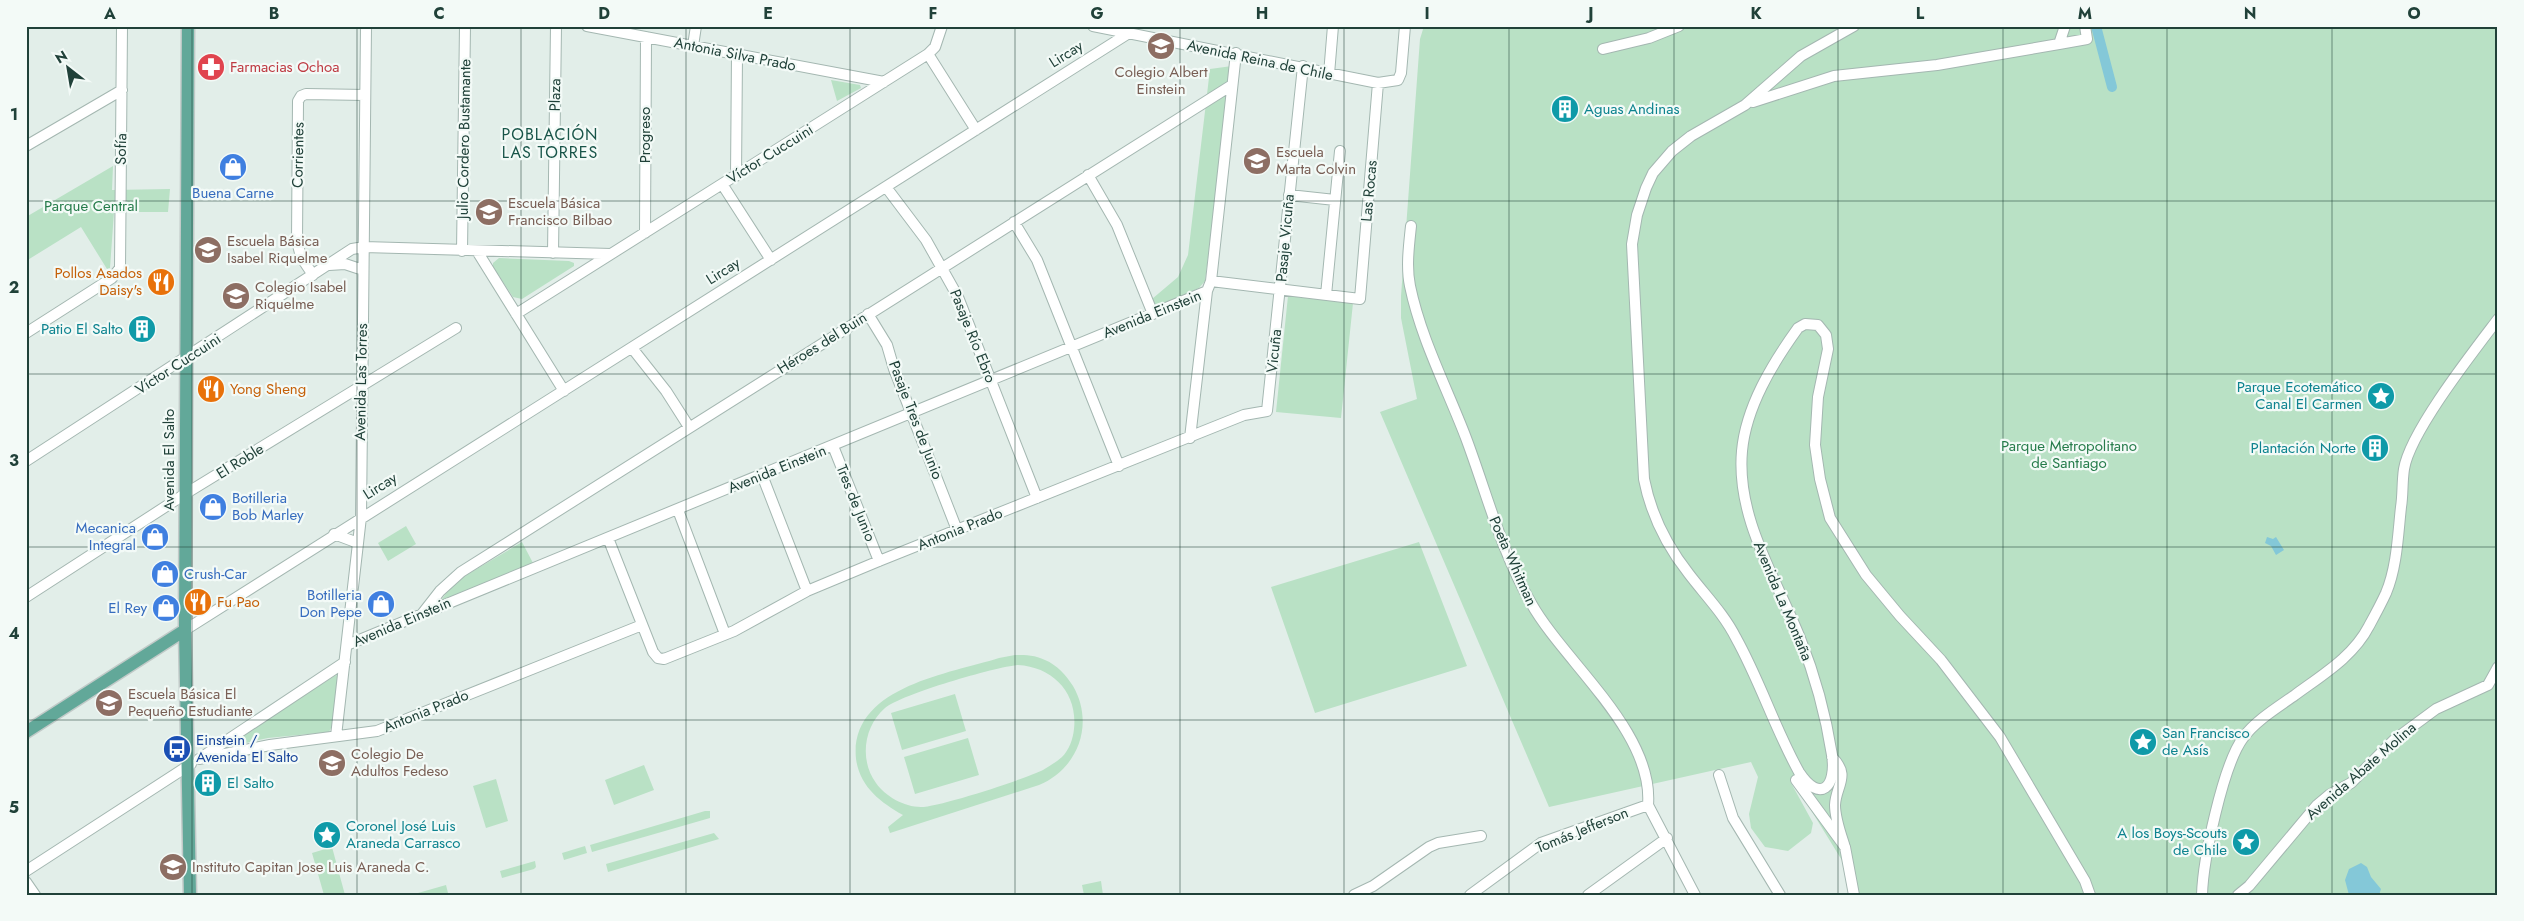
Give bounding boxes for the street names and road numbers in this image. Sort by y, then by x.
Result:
street label: Antonia Silva Prado [672,31,798,77]
street label: Avenida Reina de Chile [1185,34,1335,86]
street label: Lircay [1045,35,1088,73]
street label: Julio Cordero Bustamante [452,58,476,221]
street label: Plaza [544,78,566,112]
street label: Progreso [634,107,656,163]
street label: Víctor Cuccuini [722,119,818,189]
street label: Corrientes [286,122,310,188]
street label: Sofía [110,133,132,165]
street label: Las Rocas [1355,159,1383,223]
street label: Pasaje Vicuña [1270,193,1300,283]
street label: Lircay [702,252,745,290]
street label: Avenida Einstein [1099,284,1205,344]
street label: Pasaje Río Ebro [944,286,1002,386]
street label: Héroes del Buin [773,307,871,379]
street label: Avenida Las Torres [349,323,373,441]
street label: Víctor Cuccuini [131,328,225,400]
street label: Vicuña [1261,328,1287,374]
street label: Pasaje Tres de Junio [883,358,949,482]
street label: Avenida El Salto [158,409,180,511]
street label: El Roble [212,438,268,484]
street label: Avenida Einstein [724,439,830,499]
street label: Tres de Junio [831,461,881,545]
street label: Lircay [359,467,402,505]
street label: Antonia Prado [914,502,1006,556]
street label: Poeta Whitman [1483,513,1543,609]
street label: Avenida La Montaña [1748,538,1818,664]
street label: Avenida Einstein [350,591,454,653]
street label: Antonia Prado [380,684,472,738]
street label: Avenida Abate Molina [2301,717,2421,825]
street label: Tomás Jefferson [1532,801,1632,859]

